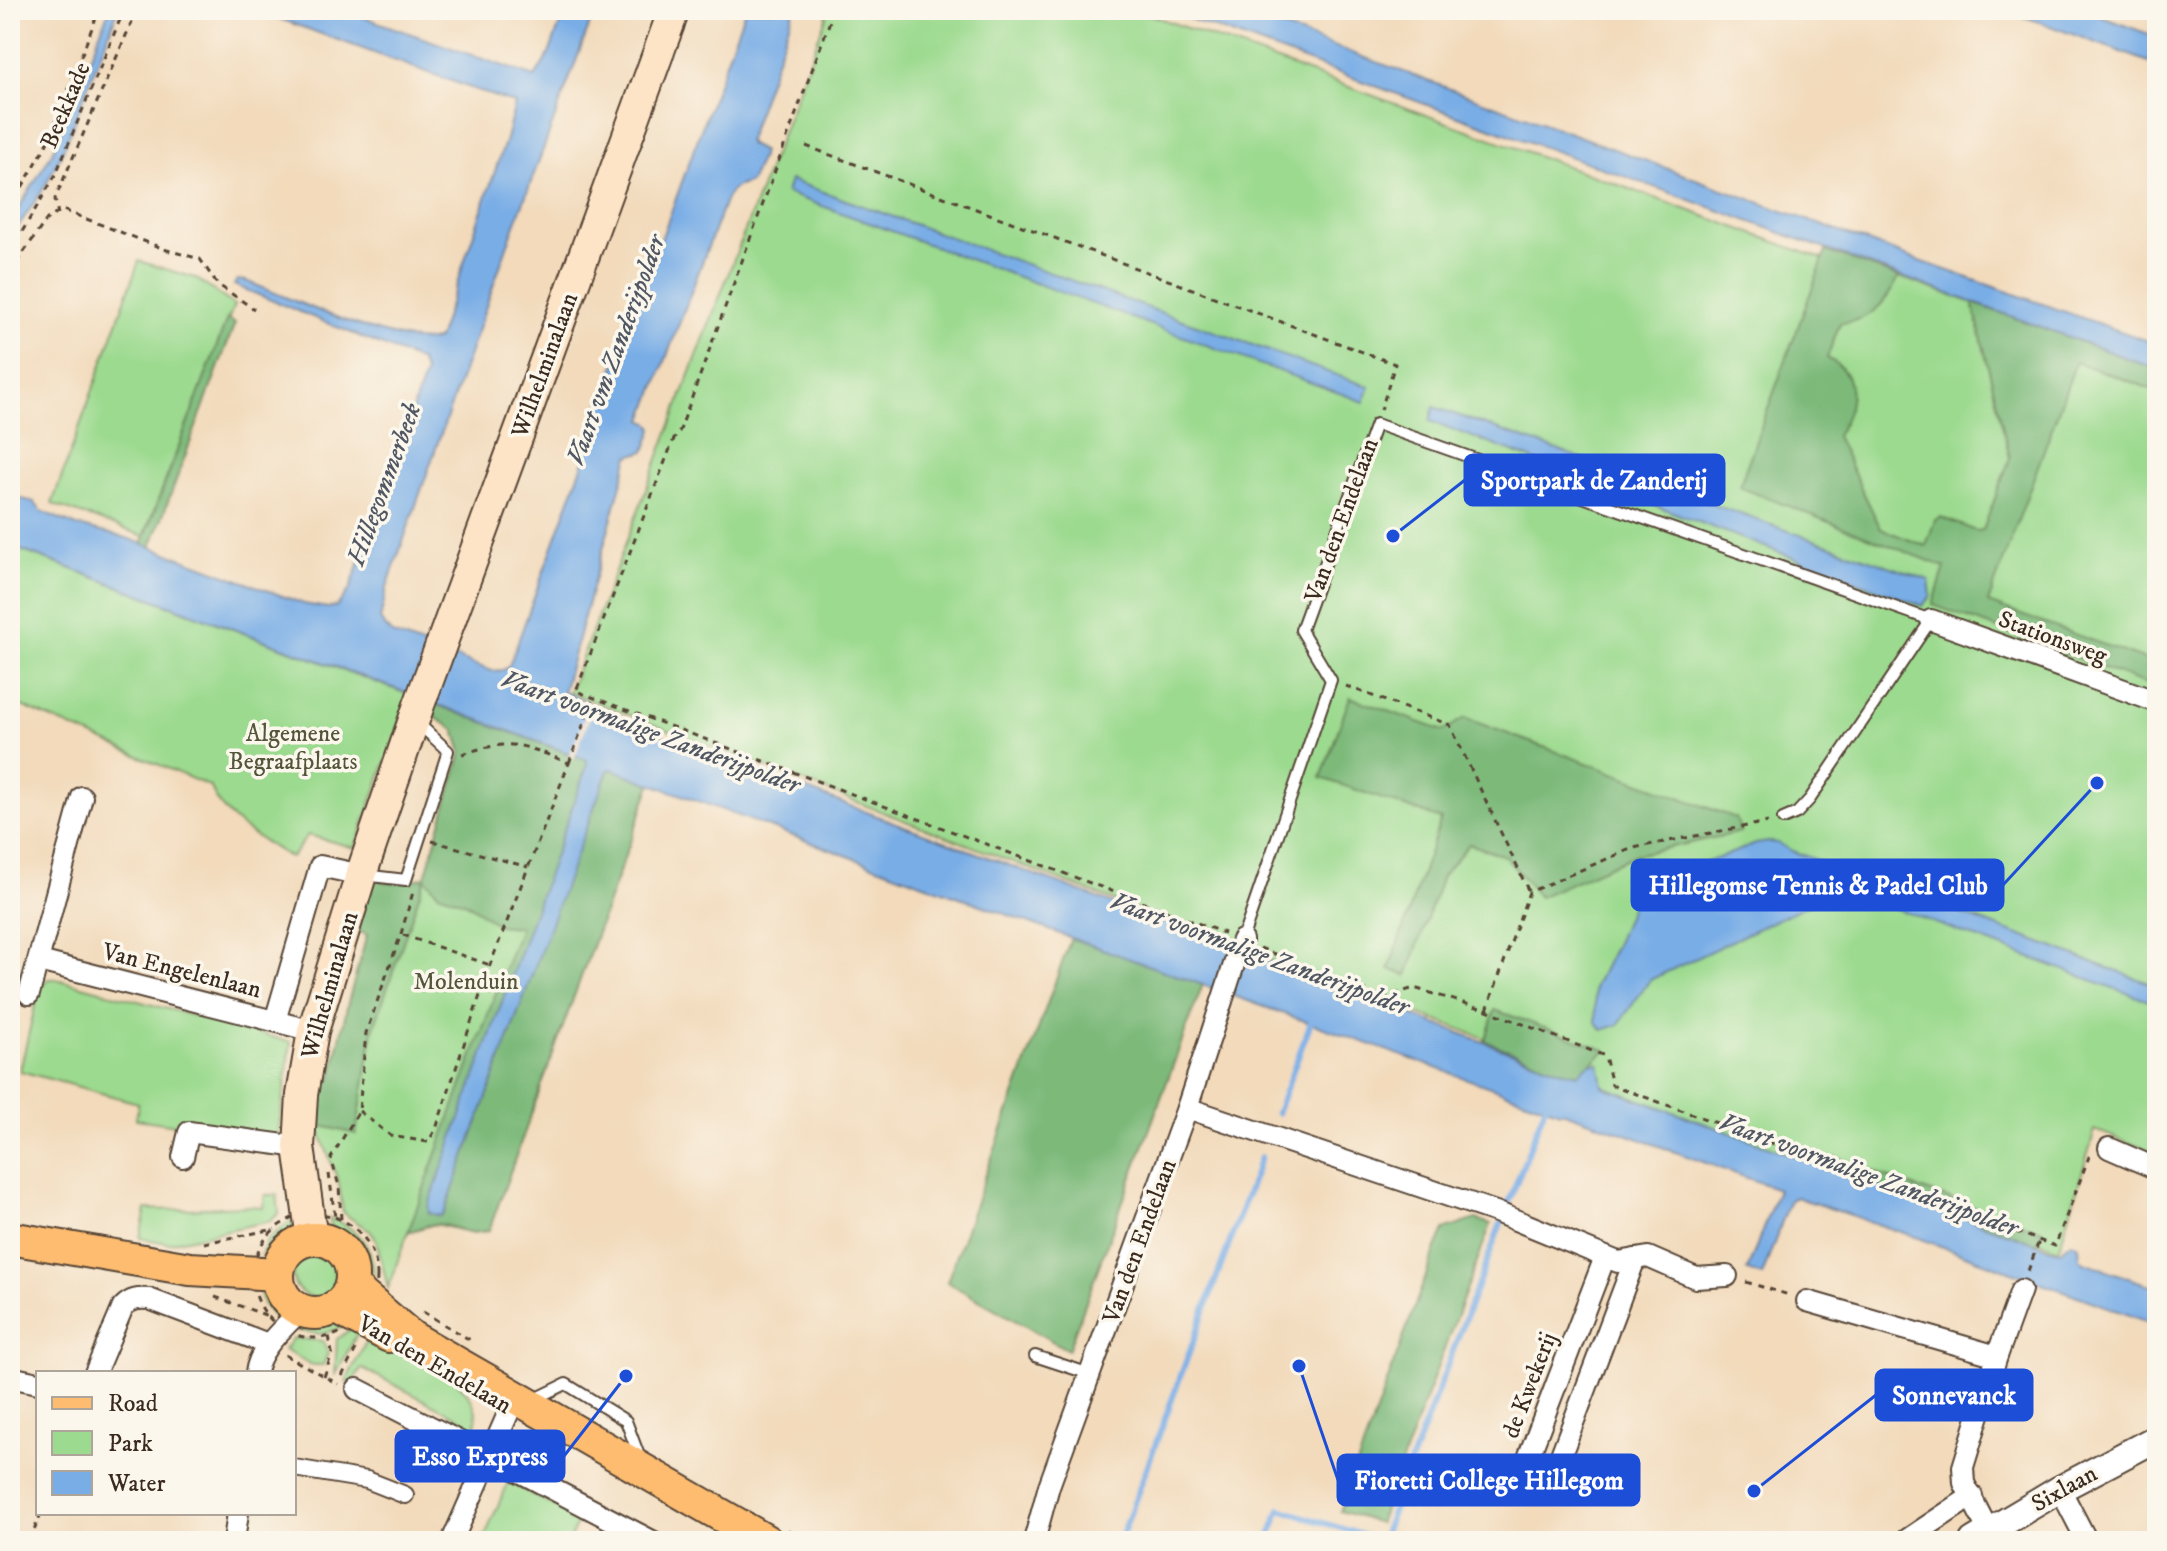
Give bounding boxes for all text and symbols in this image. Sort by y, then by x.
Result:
street label: Beekkade [34,58,98,153]
water label: Vaart vm Zanderijpolder [559,229,674,470]
street label: Wilhelminalaan [504,288,585,443]
water label: Hillegommerbeek [339,399,429,571]
street label: Van den Endelaan [1298,434,1386,608]
callout: Sportpark de Zanderij [1465,455,1724,505]
text: Sportpark de Zanderij [1481,465,1707,498]
street label: Stationsweg [1994,604,2111,672]
water label: Vaart voormalige Zanderijpolder [496,663,806,803]
park label: Algemene Begraafplaats [229,719,358,777]
callout: Hillegomse Tennis & Padel Club [1632,860,2003,910]
text: Hillegomse Tennis & Padel Club [1648,870,1988,903]
water label: Vaart voormalige Zanderijpolder [1105,885,1415,1025]
street label: Wilhelminalaan [294,908,365,1063]
street label: Van Engelenlaan [98,937,265,1005]
park label: Molenduin [414,967,519,997]
water label: Vaart voormalige Zanderijpolder [1714,1106,2024,1246]
street label: Van den Endelaan [1096,1155,1184,1329]
street label: Van den Endelaan [351,1308,517,1421]
street label: de Kwekerij [1496,1328,1564,1443]
callout: Sonnevanck [1876,1370,2032,1420]
legend [36,1371,296,1515]
text: Sonnevanck [1892,1380,2017,1413]
text: Road [108,1389,158,1419]
text: Park [108,1429,153,1459]
callout: Esso Express [396,1431,564,1481]
text: Esso Express [412,1441,548,1474]
callout: Fioretti College Hillegom [1338,1455,1639,1505]
street label: Sixlaan [2026,1458,2103,1519]
text: Fioretti College Hillegom [1354,1465,1624,1498]
text: Water [107,1469,165,1499]

